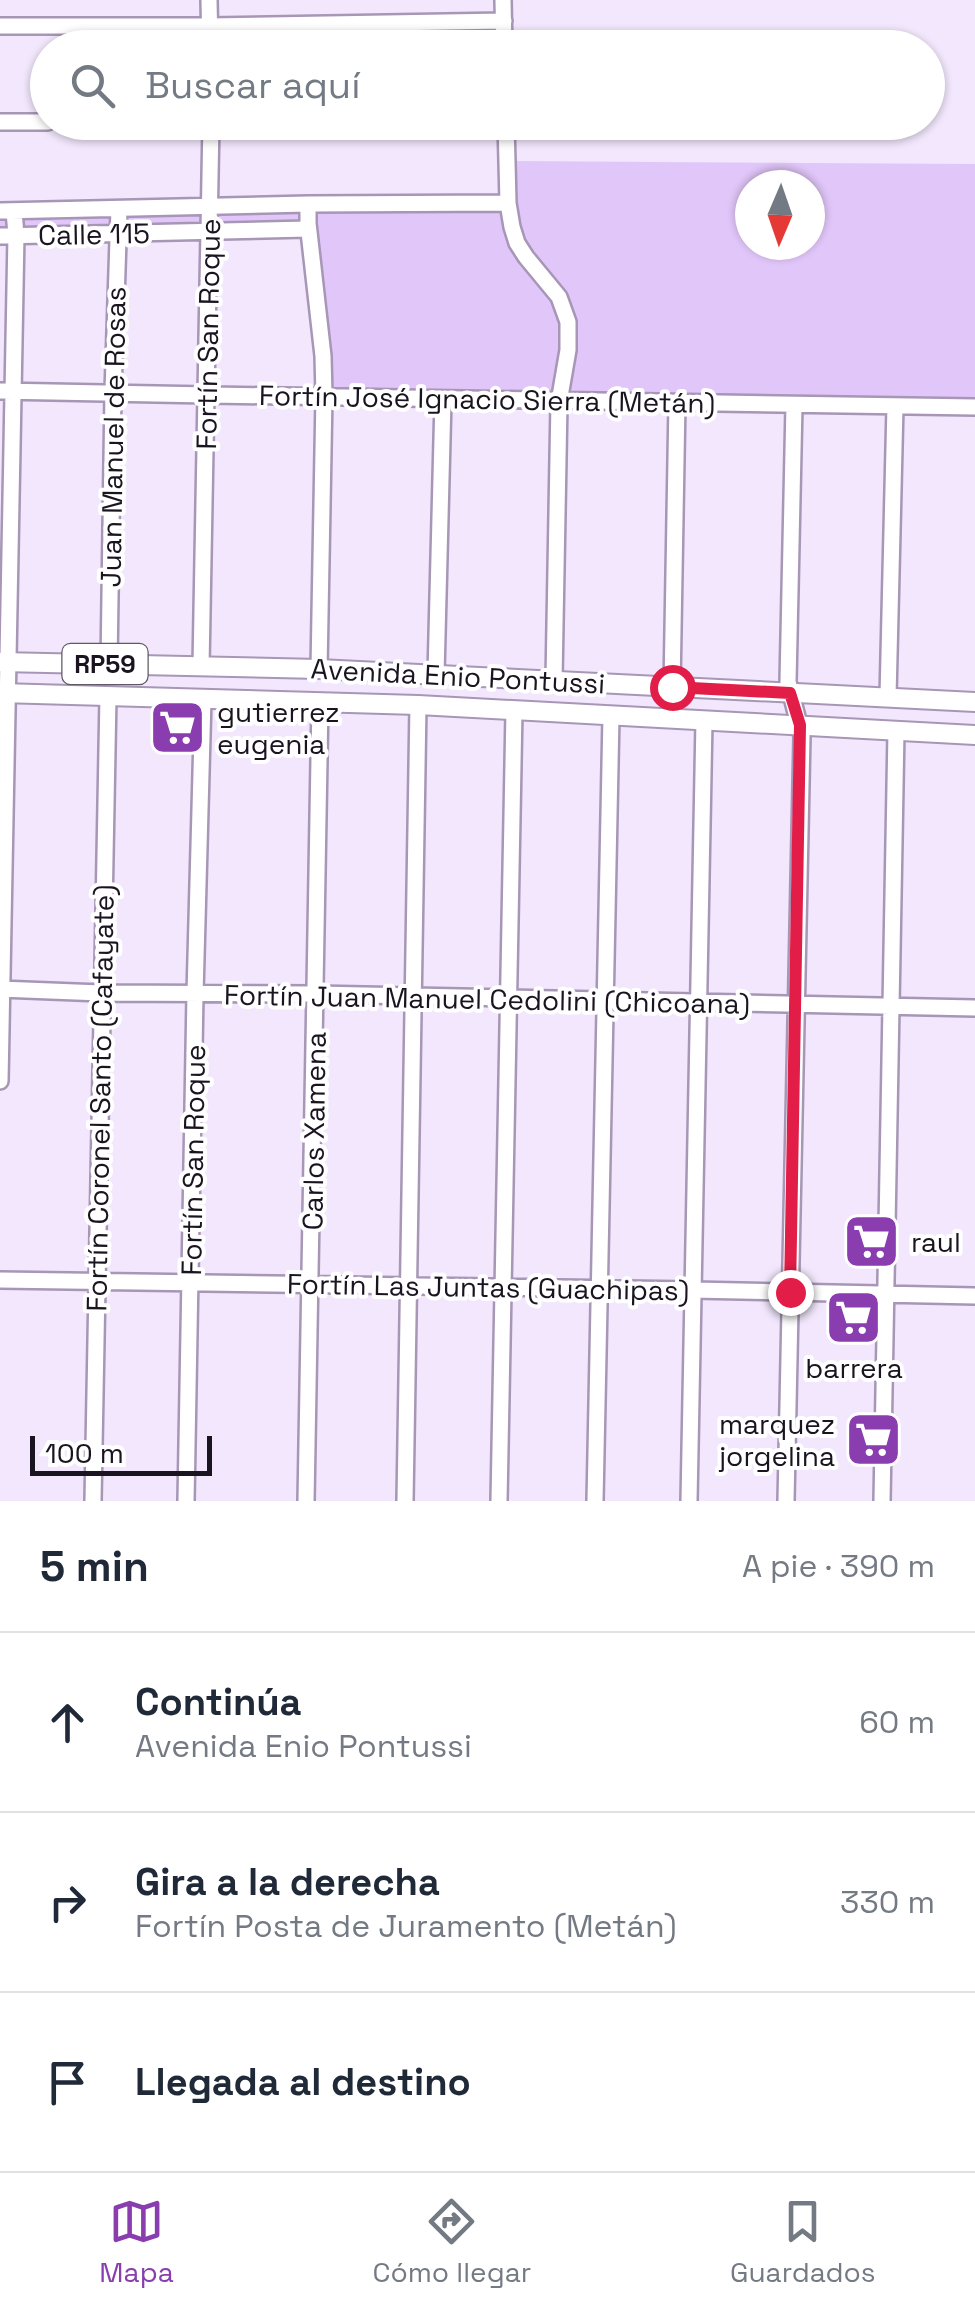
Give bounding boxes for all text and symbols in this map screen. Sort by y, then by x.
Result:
search box [30,30,945,140]
icon: search [65,58,120,113]
text: Buscar aquí [145,61,360,109]
north arrow [735,170,825,260]
street label: Calle 115 [38,215,150,253]
street label: Fortín San Roque [188,218,228,450]
street label: Juan Manuel de Rosas [92,286,134,588]
street label: Fortín José Ignacio Sierra (Metán) [259,377,715,421]
road number: RP59 [62,644,148,684]
street label: Avenida Enio Pontussi [310,650,606,702]
route start [650,665,696,711]
place label: gutierrez eugenia [217,694,340,762]
supermarket icon: gutierrez eugenia [148,698,208,758]
street label: Fortín Coronel Santo (Cafayate) [78,884,122,1312]
street label: Fortín Juan Manuel Cedolini (Chicoana) [224,976,750,1022]
street label: Carlos Xamena [294,1031,334,1231]
street label: Fortín San Roque [173,1044,213,1276]
supermarket icon: raul [842,1212,902,1272]
place label: raul [911,1224,961,1260]
street label: Fortín Las Juntas (Guachipas) [287,1265,689,1309]
route end [768,1270,814,1316]
supermarket icon: barrera [824,1287,884,1347]
place label: barrera [805,1350,903,1386]
place label: marquez jorgelina [718,1406,835,1474]
supermarket icon: marquez jorgelina [844,1410,904,1470]
scale bar [30,1431,212,1476]
text: 100 m [45,1435,124,1471]
text: 5 min [40,1540,149,1593]
text: A pie · 390 m [742,1546,935,1586]
text: Continúa [135,1678,302,1726]
icon: ahead [40,1695,95,1750]
text: 60 m [859,1702,935,1742]
text: Avenida Enio Pontussi [135,1726,472,1766]
text: Gira a la derecha [135,1858,440,1906]
icon: right [40,1875,95,1930]
text: 330 m [840,1882,935,1922]
text: Fortín Posta de Juramento (Metán) [135,1906,677,1946]
icon: arrive [40,2055,95,2110]
text: Llegada al destino [135,2058,471,2106]
tab: Mapa [99,2194,174,2290]
tab: Cómo llegar [373,2194,531,2290]
tab: Guardados [730,2194,876,2290]

